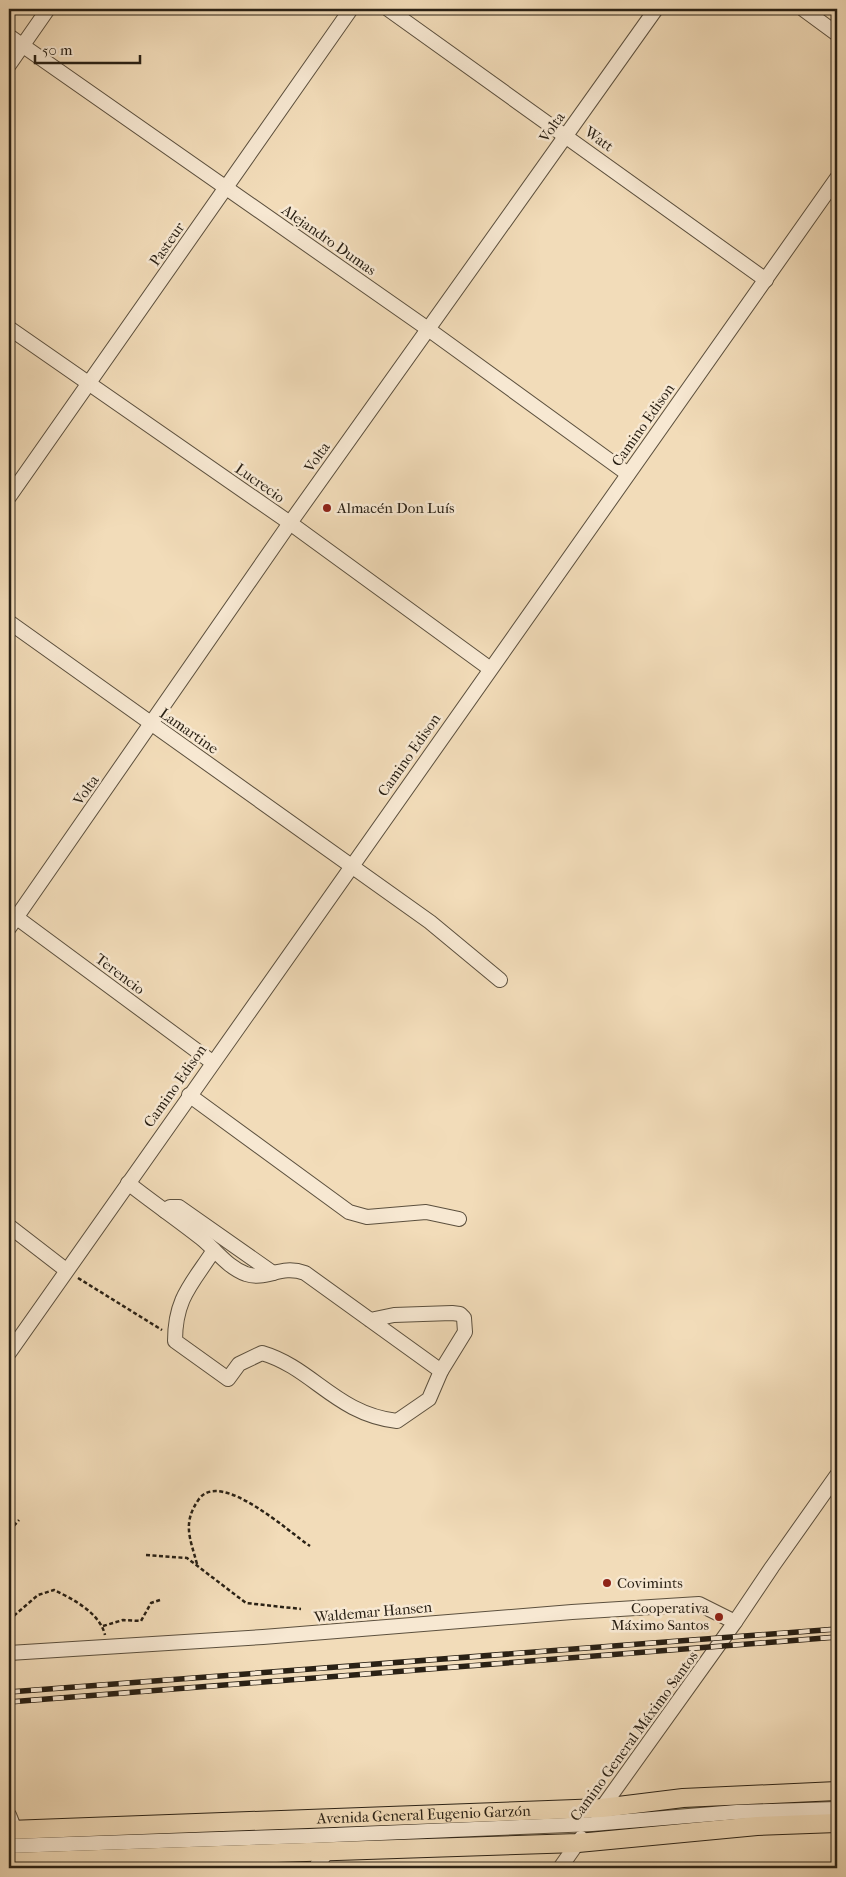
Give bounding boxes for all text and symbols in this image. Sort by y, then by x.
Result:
scale bar [35,32,140,64]
text: 50 m [42,41,73,59]
street label: Volta [535,108,569,146]
street label: Watt [580,122,617,156]
street label: Alejandro Dumas [278,200,380,279]
street label: Pasteur [146,218,189,269]
street label: Camino Edison [608,380,678,470]
street label: Volta [300,438,334,476]
street label: Lucrecio [232,459,289,507]
place label: Almacén Don Luís [336,499,455,517]
marker: Almacén Don Luís [321,502,333,514]
street label: Lamartine [156,704,222,758]
street label: Camino Edison [374,710,444,800]
street label: Volta [69,771,103,809]
street label: Terencio [92,950,149,999]
street label: Camino Edison [140,1041,210,1131]
place label: Covimints [617,1574,683,1592]
marker: Covimints [601,1577,613,1589]
street label: Waldemar Hansen [312,1598,433,1626]
place label: Cooperativa Máximo Santos [611,1599,710,1634]
marker: Cooperativa Máximo Santos [713,1611,725,1623]
street label: Camino General Máximo Santos [566,1647,702,1825]
street label: Avenida General Eugenio Garzón [315,1802,531,1828]

